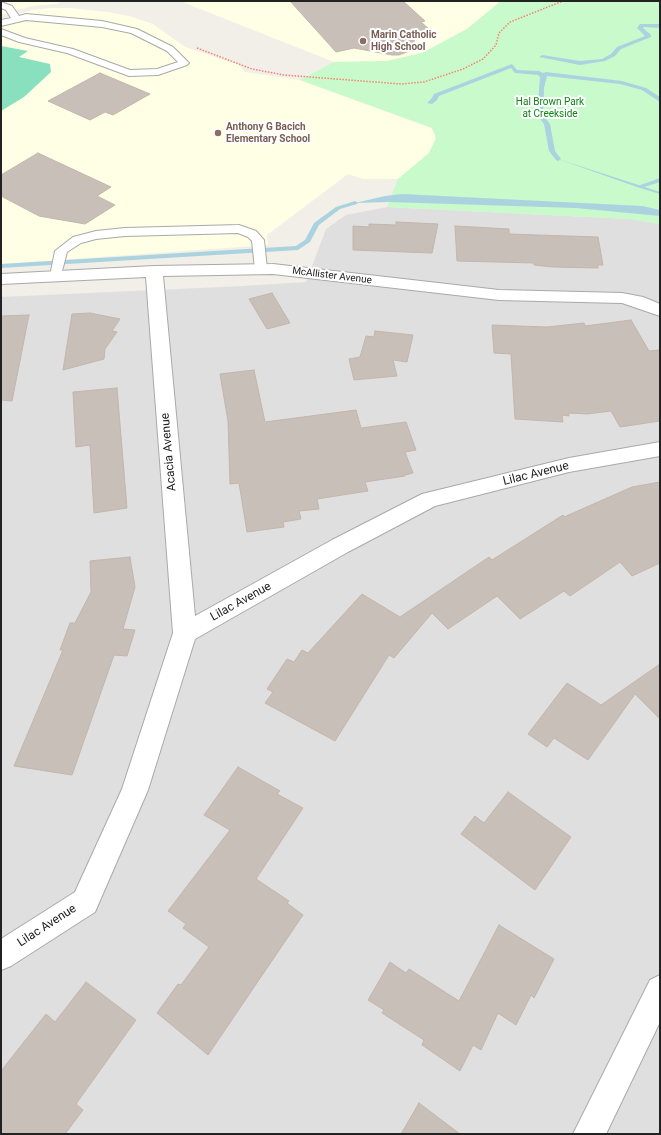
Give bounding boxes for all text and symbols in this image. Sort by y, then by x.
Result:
place label: Marin Catholic High School [371,29,437,52]
marker: Marin Catholic High School [358,36,368,46]
park label: Hal Brown Park at Creekside [516,96,584,120]
place label: Anthony G Bacich Elementary School [226,121,310,144]
marker: Anthony G Bacich Elementary School [213,128,223,138]
street label: McAllister Avenue [292,265,372,287]
street label: Acacia Avenue [158,412,180,492]
street label: Lilac Avenue [502,459,570,489]
street label: Lilac Avenue [208,579,274,625]
street label: Lilac Avenue [15,902,79,950]

